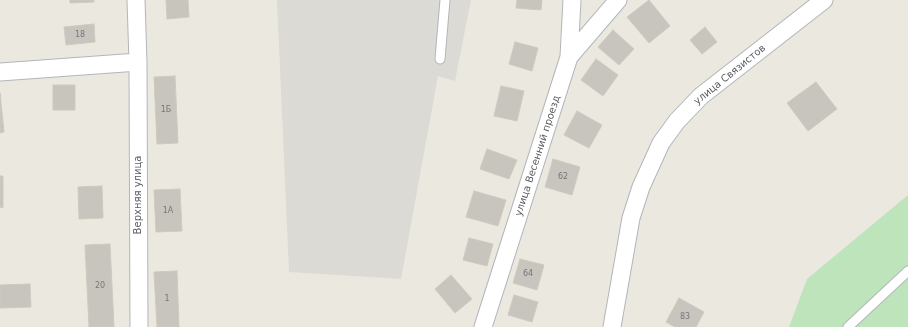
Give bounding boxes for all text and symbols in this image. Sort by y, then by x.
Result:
house number: 18 [75,30,85,40]
street label: улица Связистов [692,42,768,108]
street label: улица Весенний проезд [513,94,563,218]
house number: 1Б [161,105,171,115]
street label: Верхняя улица [132,156,144,234]
house number: 62 [558,172,568,182]
house number: 1А [163,206,173,216]
house number: 64 [523,269,533,279]
house number: 20 [95,281,105,291]
house number: 1 [164,294,170,304]
house number: 83 [680,312,690,322]

